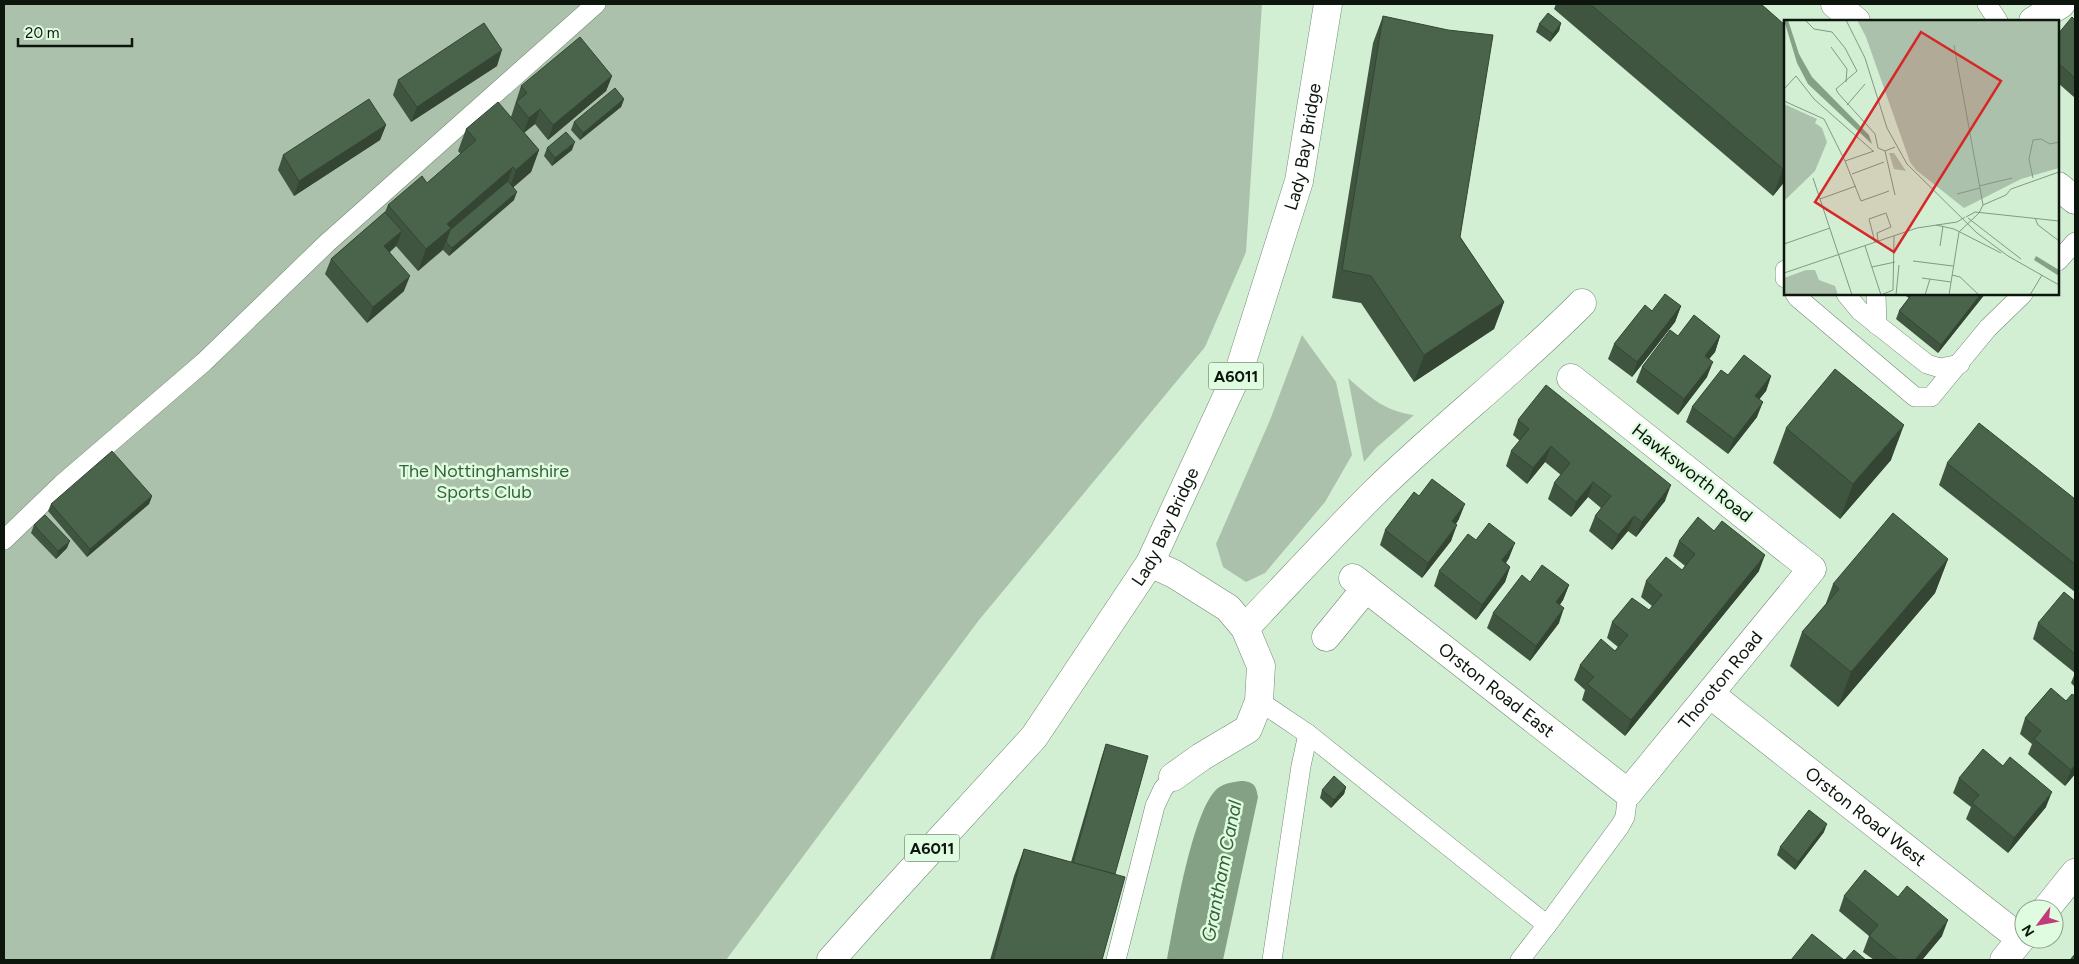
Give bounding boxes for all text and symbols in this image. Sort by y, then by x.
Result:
scale bar [18,15,131,47]
inset map [1784,20,2059,295]
text: 20 m [25,24,59,42]
street label: Lady Bay Bridge [1279,81,1326,213]
road number: A6011 [1208,362,1264,390]
street label: Hawksworth Road [1627,419,1757,527]
park label: The Nottinghamshire Sports Club [399,460,569,503]
street label: Lady Bay Bridge [1127,464,1204,590]
street label: Thoroton Road [1674,627,1767,734]
street label: Orston Road East [1434,638,1559,742]
street label: Orston Road West [1801,762,1931,871]
water label: Grantham Canal [1197,798,1247,944]
road number: A6011 [904,834,960,861]
north arrow [2014,899,2064,949]
text: N [2018,922,2038,940]

